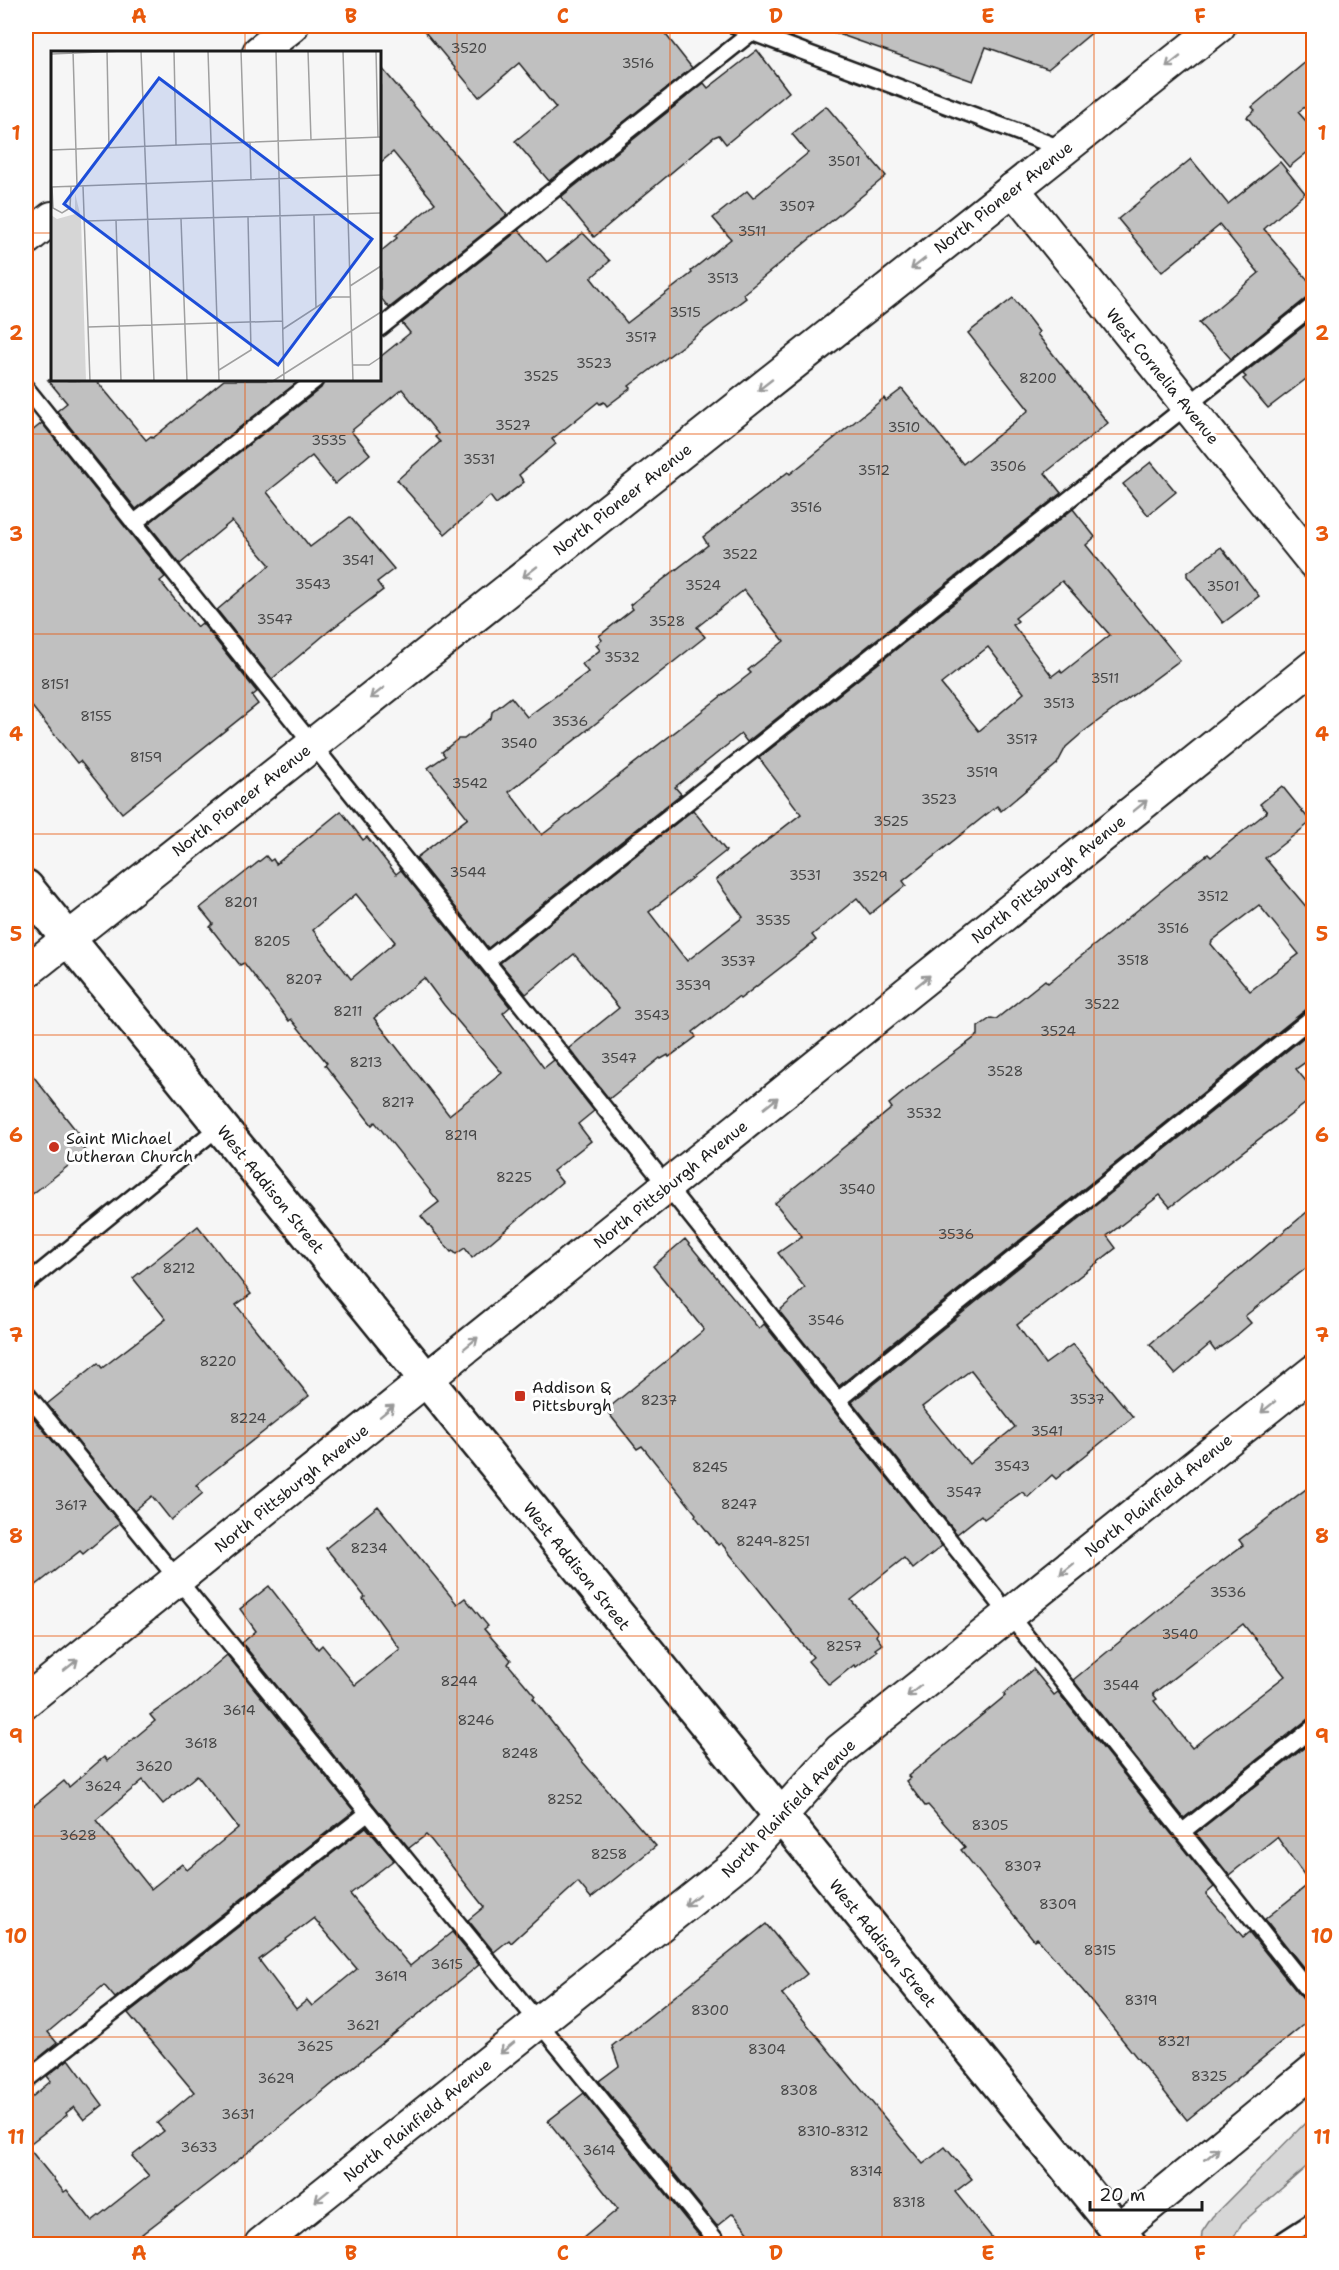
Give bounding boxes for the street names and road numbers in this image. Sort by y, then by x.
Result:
street label: North Pioneer Avenue [930,137,1077,258]
street label: West Cornelia Avenue [1101,304,1224,449]
street label: North Pioneer Avenue [549,439,696,560]
street label: North Pioneer Avenue [168,740,315,861]
street label: North Pittsburgh Avenue [967,811,1130,948]
street label: North Pittsburgh Avenue [589,1116,752,1253]
street label: West Addison Street [212,1121,329,1258]
street label: North Pittsburgh Avenue [210,1420,373,1557]
street label: North Plainfield Avenue [1080,1429,1237,1562]
street label: West Addison Street [518,1498,635,1635]
street label: North Plainfield Avenue [717,1735,860,1882]
street label: West Addison Street [824,1875,941,2012]
street label: North Plainfield Avenue [339,2054,496,2187]

